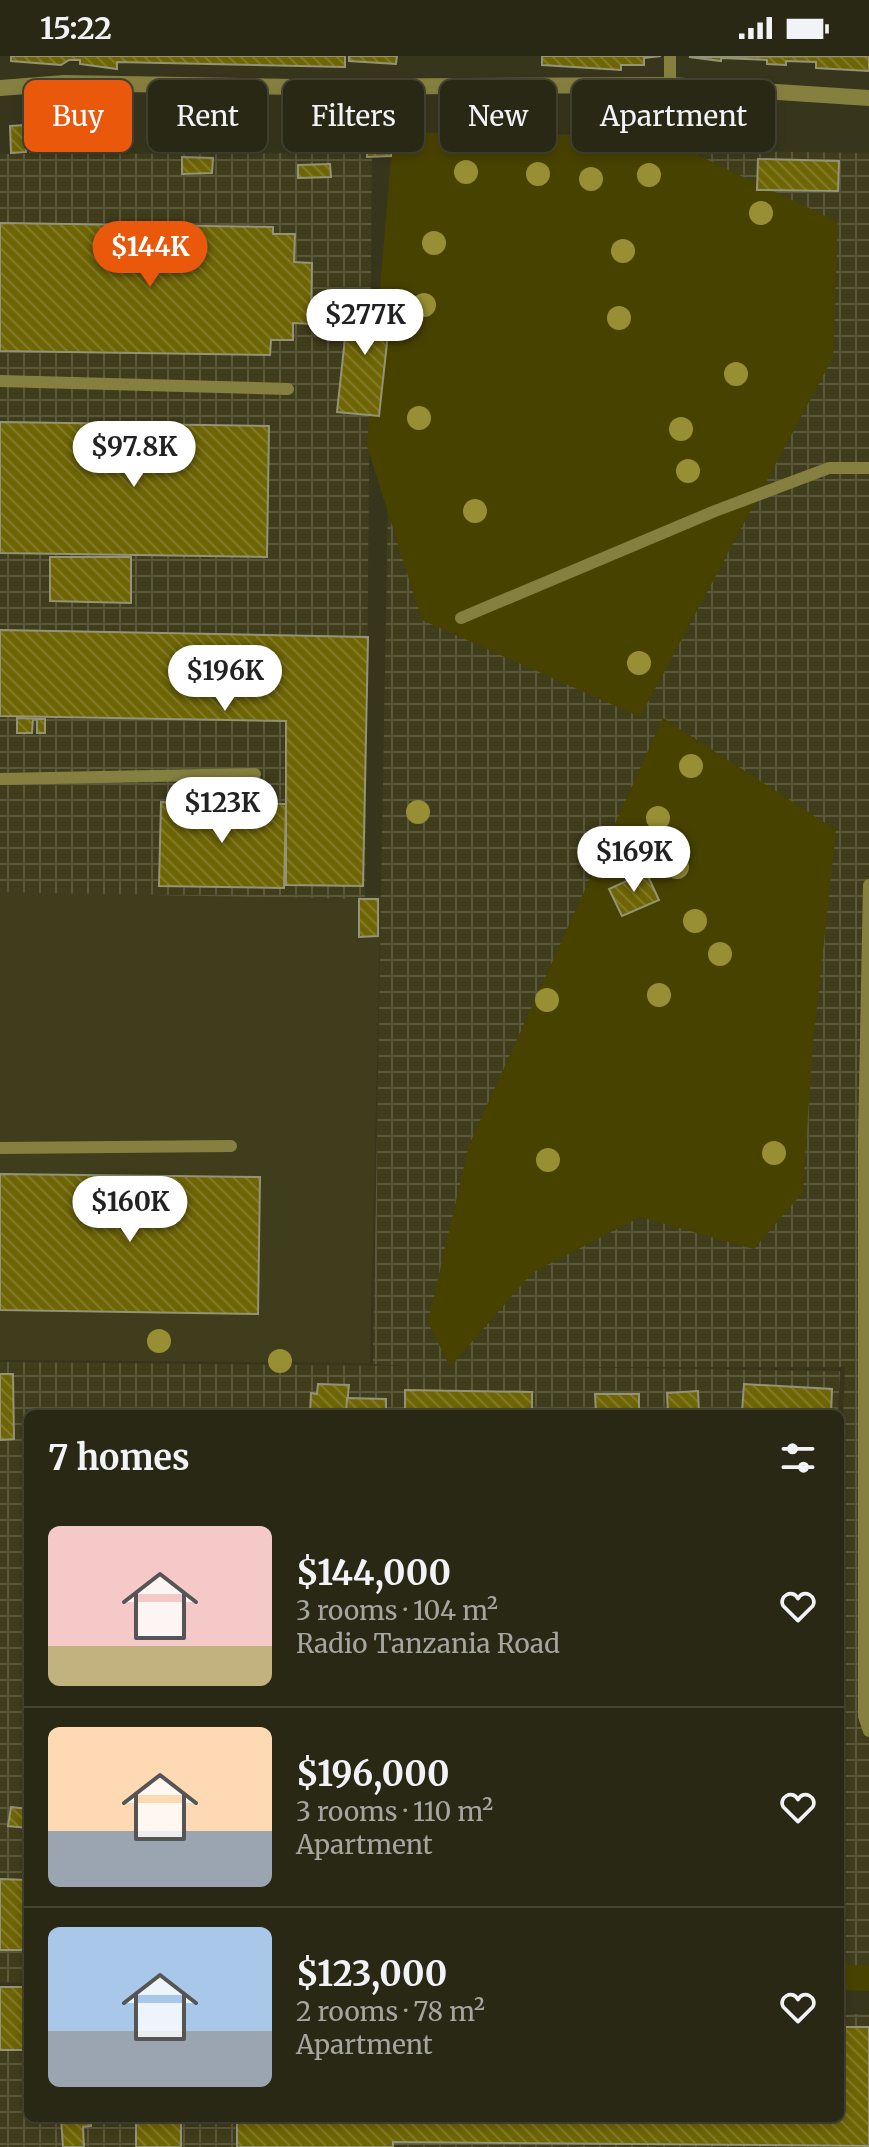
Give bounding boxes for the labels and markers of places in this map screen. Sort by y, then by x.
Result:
pin: $144K [94,221,206,289]
pin: $277K [309,289,421,357]
pin: $97.8K [69,421,199,489]
pin: $196K [169,645,281,713]
pin: $123K [166,777,278,845]
pin: $169K [578,826,690,894]
pin: $160K [74,1176,186,1244]

